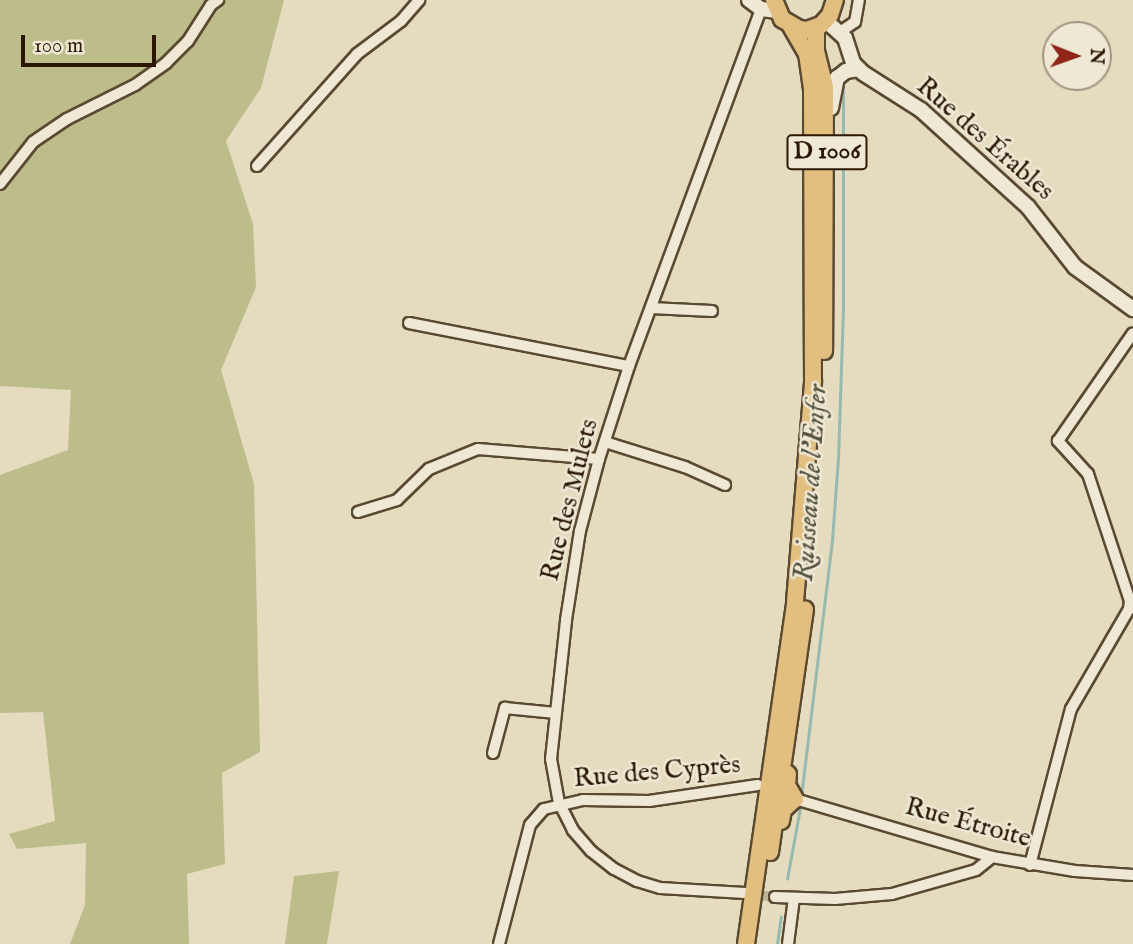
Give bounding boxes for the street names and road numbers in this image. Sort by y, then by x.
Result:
street label: Rue des Érables [910,71,1060,207]
road number: D 1006 [785,132,869,172]
street label: Rue des Mulets [535,416,605,584]
street label: Rue des Cyprès [572,749,742,795]
street label: Rue Étroite [902,791,1034,855]

